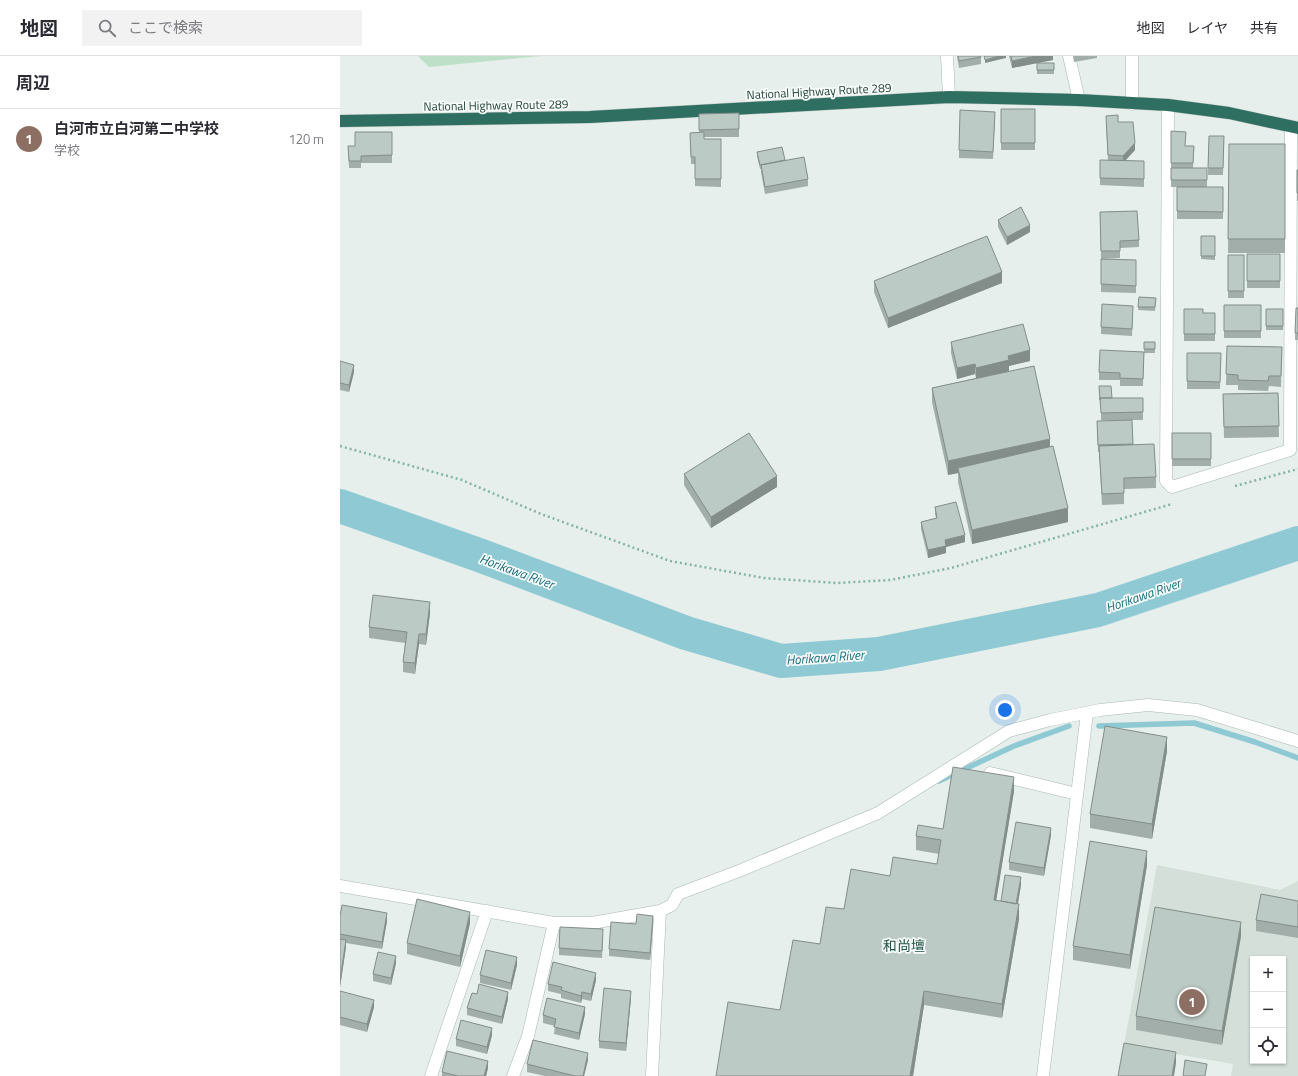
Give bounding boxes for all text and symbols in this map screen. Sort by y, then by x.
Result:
search box [82,10,362,46]
text: 地図 [20,13,58,42]
text: ここで検索 [128,16,203,39]
icon: search [96,17,118,39]
text: 地図 [1136,17,1164,38]
text: レイヤ [1186,17,1228,38]
text: 共有 [1250,17,1278,38]
text: 周辺 [16,70,50,96]
street label: National Highway Route 289 [746,78,892,104]
street label: National Highway Route 289 [423,94,569,116]
text: 白河市立白河第二中学校 [54,117,219,140]
text: 1 [25,129,33,149]
text: 120 m [288,129,324,149]
text: 学校 [54,140,80,160]
water label: Horikawa River [477,548,559,594]
water label: Horikawa River [1103,572,1185,617]
water label: Horikawa River [785,644,866,670]
your location [995,700,1015,720]
district label: 和尚壇 [883,935,925,956]
map controls [1250,956,1286,1064]
button: + [1250,956,1286,992]
pin: 1 [1179,987,1205,1017]
button: − [1250,992,1286,1028]
button: locate [1250,1028,1286,1064]

